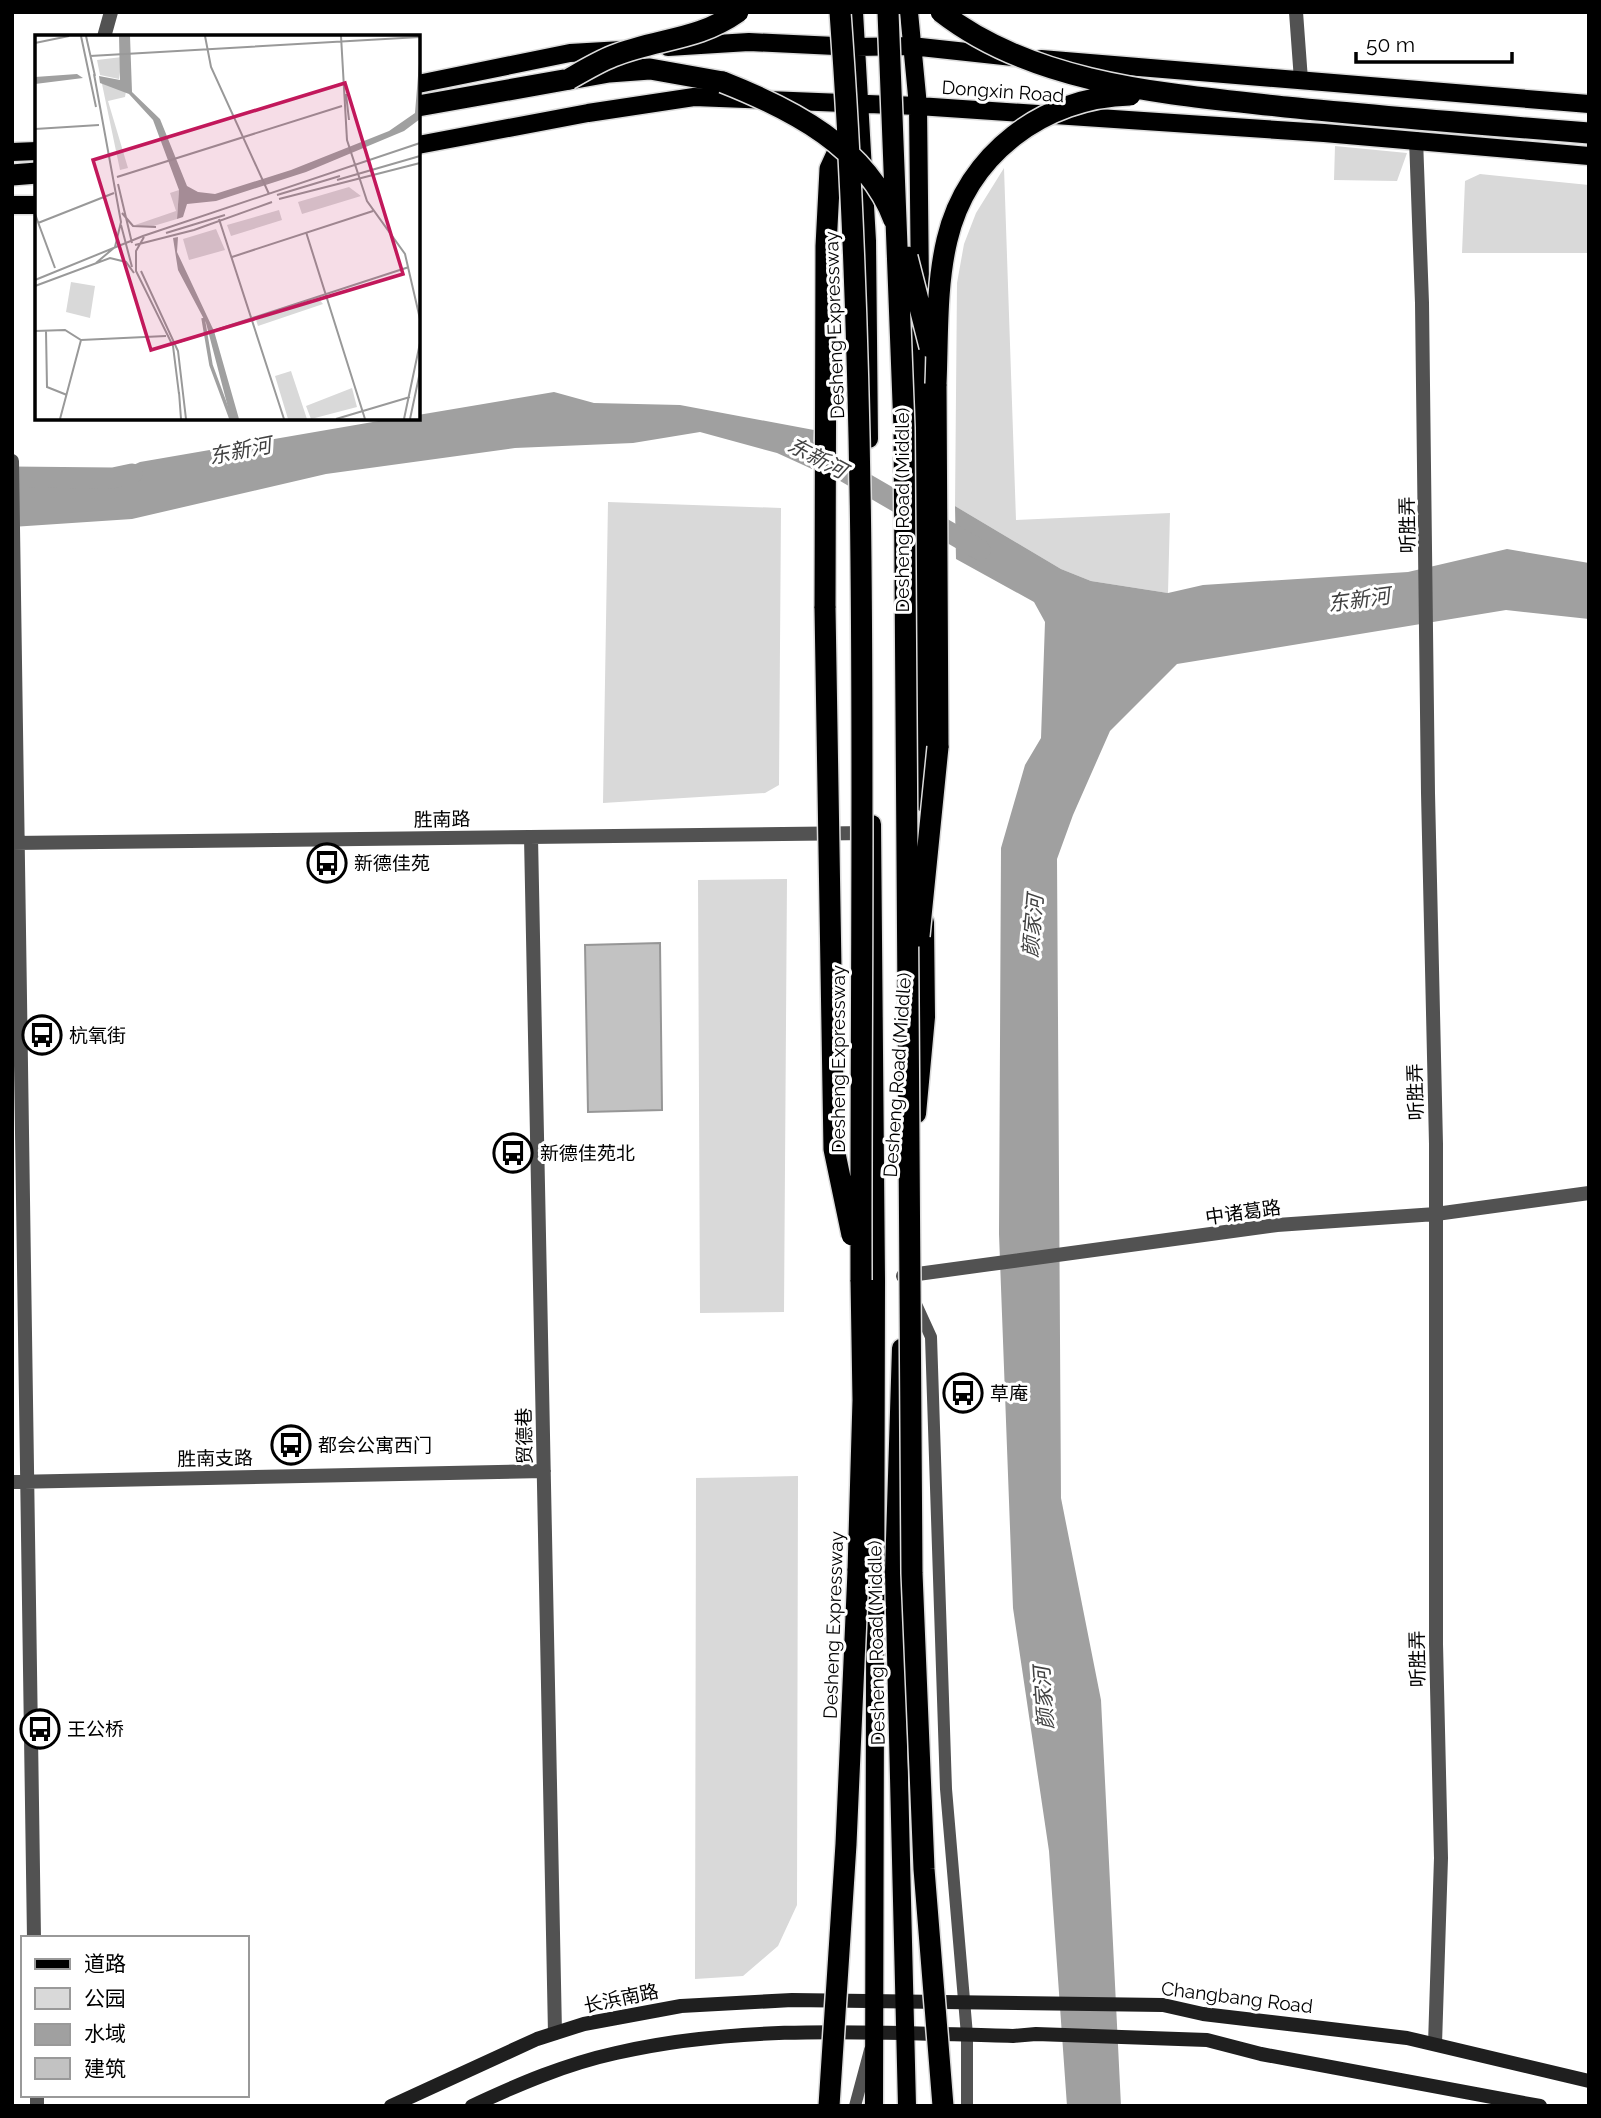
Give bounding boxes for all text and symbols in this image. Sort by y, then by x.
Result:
scale bar [1356,21,1512,65]
text: 50 m [1366,32,1415,57]
inset map [35,35,420,420]
street label: Dongxin Road [941,76,1065,106]
street label: Desheng Expressway [820,231,848,419]
street label: Desheng Road (Middle) [891,408,913,612]
water label: 东新河 [207,431,277,469]
water label: 东新河 [784,432,854,485]
street label: 听胜弄 [1396,496,1418,554]
water label: 东新河 [1326,582,1396,616]
street label: 胜南路 [413,808,471,830]
bus stop icon: 新德佳苑 [306,842,348,884]
place label: 新德佳苑 [354,852,430,874]
water label: 颜家河 [1017,890,1048,958]
street label: Desheng Expressway [827,965,849,1153]
street label: Desheng Road (Middle) [879,972,915,1178]
bus stop icon: 杭氧街 [21,1014,63,1056]
place label: 杭氧街 [69,1024,126,1046]
street label: 听胜弄 [1403,1063,1427,1121]
bus stop icon: 新德佳苑北 [492,1132,534,1174]
place label: 新德佳苑北 [540,1142,635,1164]
street label: 中诸葛路 [1204,1196,1282,1228]
bus stop icon: 草庵 [942,1372,984,1414]
place label: 草庵 [990,1382,1028,1404]
street label: 贸德巷 [513,1407,535,1465]
bus stop icon: 都会公寓西门 [270,1424,312,1466]
place label: 都会公寓西门 [318,1434,432,1456]
street label: 胜南支路 [177,1446,253,1470]
street label: Desheng Expressway [819,1531,847,1719]
street label: Desheng Road (Middle) [863,1540,889,1746]
street label: 听胜弄 [1406,1630,1428,1688]
water label: 颜家河 [1029,1662,1058,1730]
bus stop icon: 王公桥 [19,1708,61,1750]
place label: 王公桥 [67,1718,124,1740]
legend [21,1936,248,2097]
text: 道路 [84,1951,126,1976]
street label: Changbang Road [1160,1977,1314,2017]
street label: 长浜南路 [582,1979,660,2017]
text: 公园 [84,1986,126,2011]
text: 水域 [84,2021,126,2046]
text: 建筑 [84,2056,126,2081]

